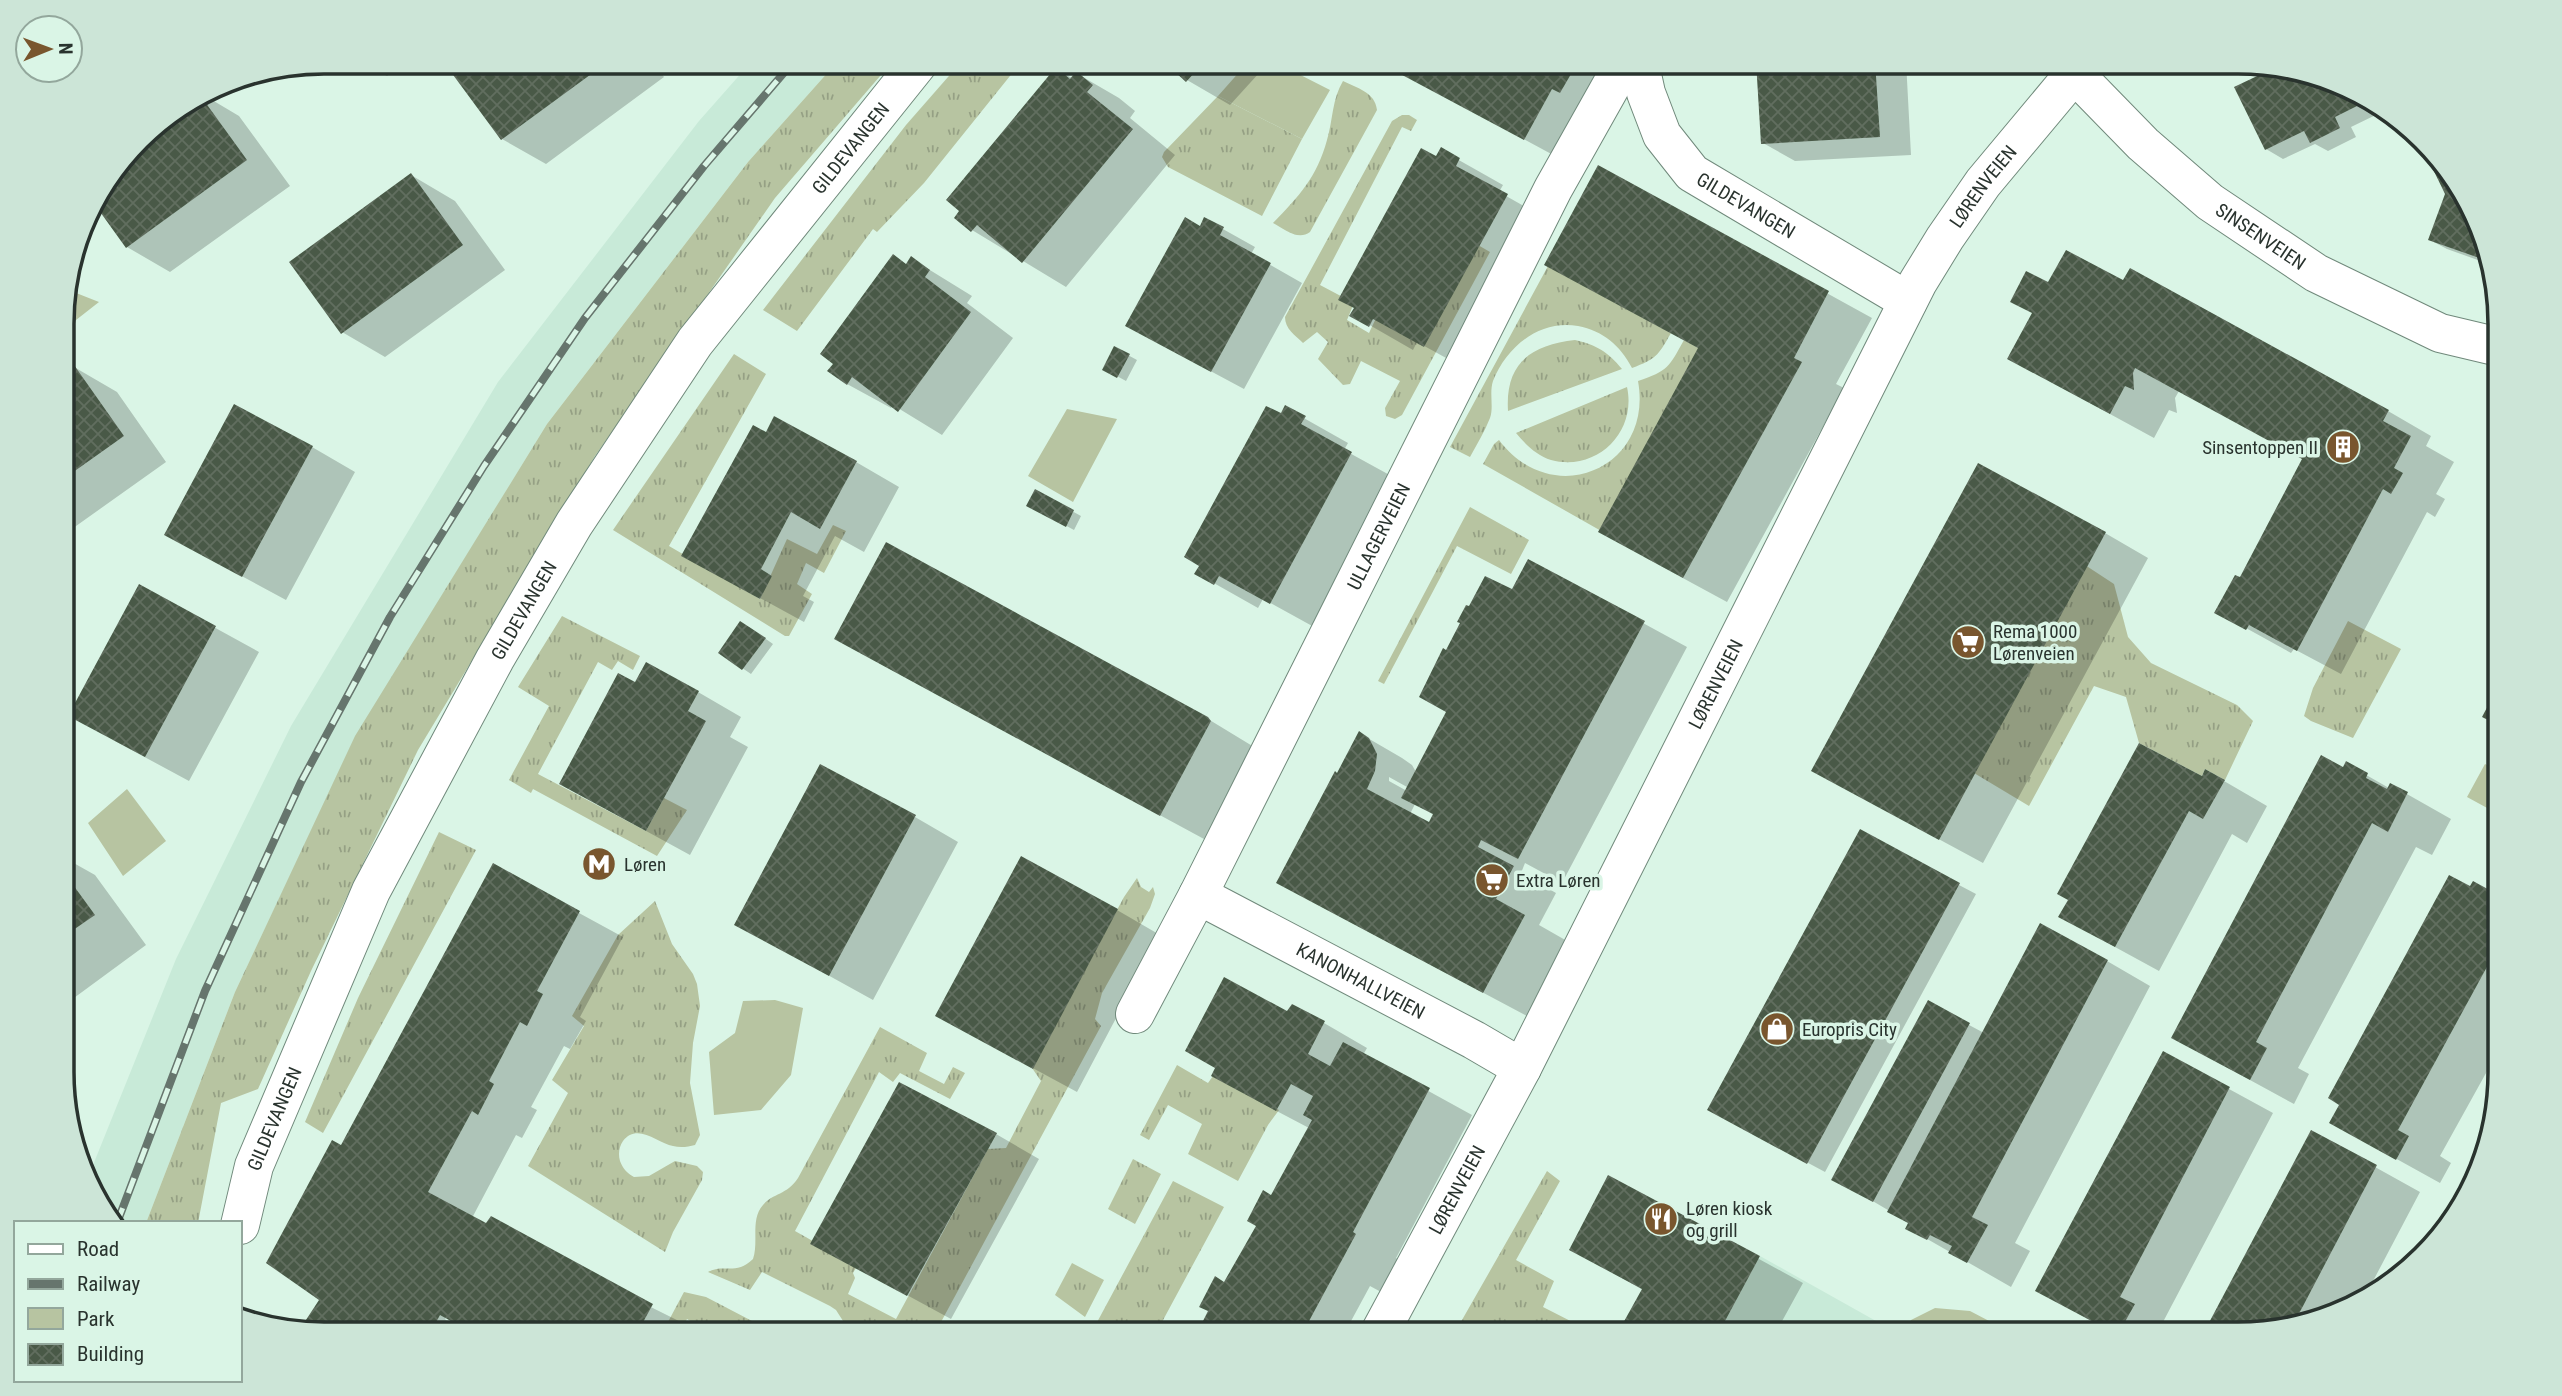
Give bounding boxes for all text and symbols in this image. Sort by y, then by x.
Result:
north arrow [14,14,84,84]
text: N [54,43,77,55]
street label: GILDEVANGEN [807,98,894,198]
street label: LØRENVEIEN [1944,140,2021,232]
street label: GILDEVANGEN [1693,167,1800,243]
street label: SINSENVEIEN [2212,198,2310,275]
building icon: Sinsentoppen II [2324,428,2362,466]
place label: Sinsentoppen II [2202,436,2318,459]
street label: ULLAGERVEIEN [1342,479,1415,594]
street label: GILDEVANGEN [486,557,561,664]
place label: Rema 1000 Lørenveien [1993,620,2077,665]
supermarket icon: Rema 1000 Lørenveien [1949,623,1987,661]
street label: LØRENVEIEN [1683,635,1748,733]
metro station icon: Løren [580,845,618,883]
place label: Løren [624,853,666,876]
supermarket icon: Extra Løren [1473,861,1511,899]
place label: Extra Løren [1516,869,1601,892]
street label: KANONHALLVEIEN [1293,937,1429,1024]
shop icon: Europris City [1758,1010,1796,1048]
place label: Europris City [1802,1018,1897,1041]
street label: GILDEVANGEN [242,1063,306,1174]
street label: LØRENVEIEN [1423,1141,1490,1238]
place label: Løren kiosk og grill [1686,1197,1773,1242]
restaurant icon: Løren kiosk og grill [1642,1200,1680,1238]
legend [14,1221,242,1382]
text: Road [77,1237,119,1261]
text: Railway [77,1272,140,1296]
text: Park [77,1307,115,1331]
text: Building [77,1342,144,1366]

